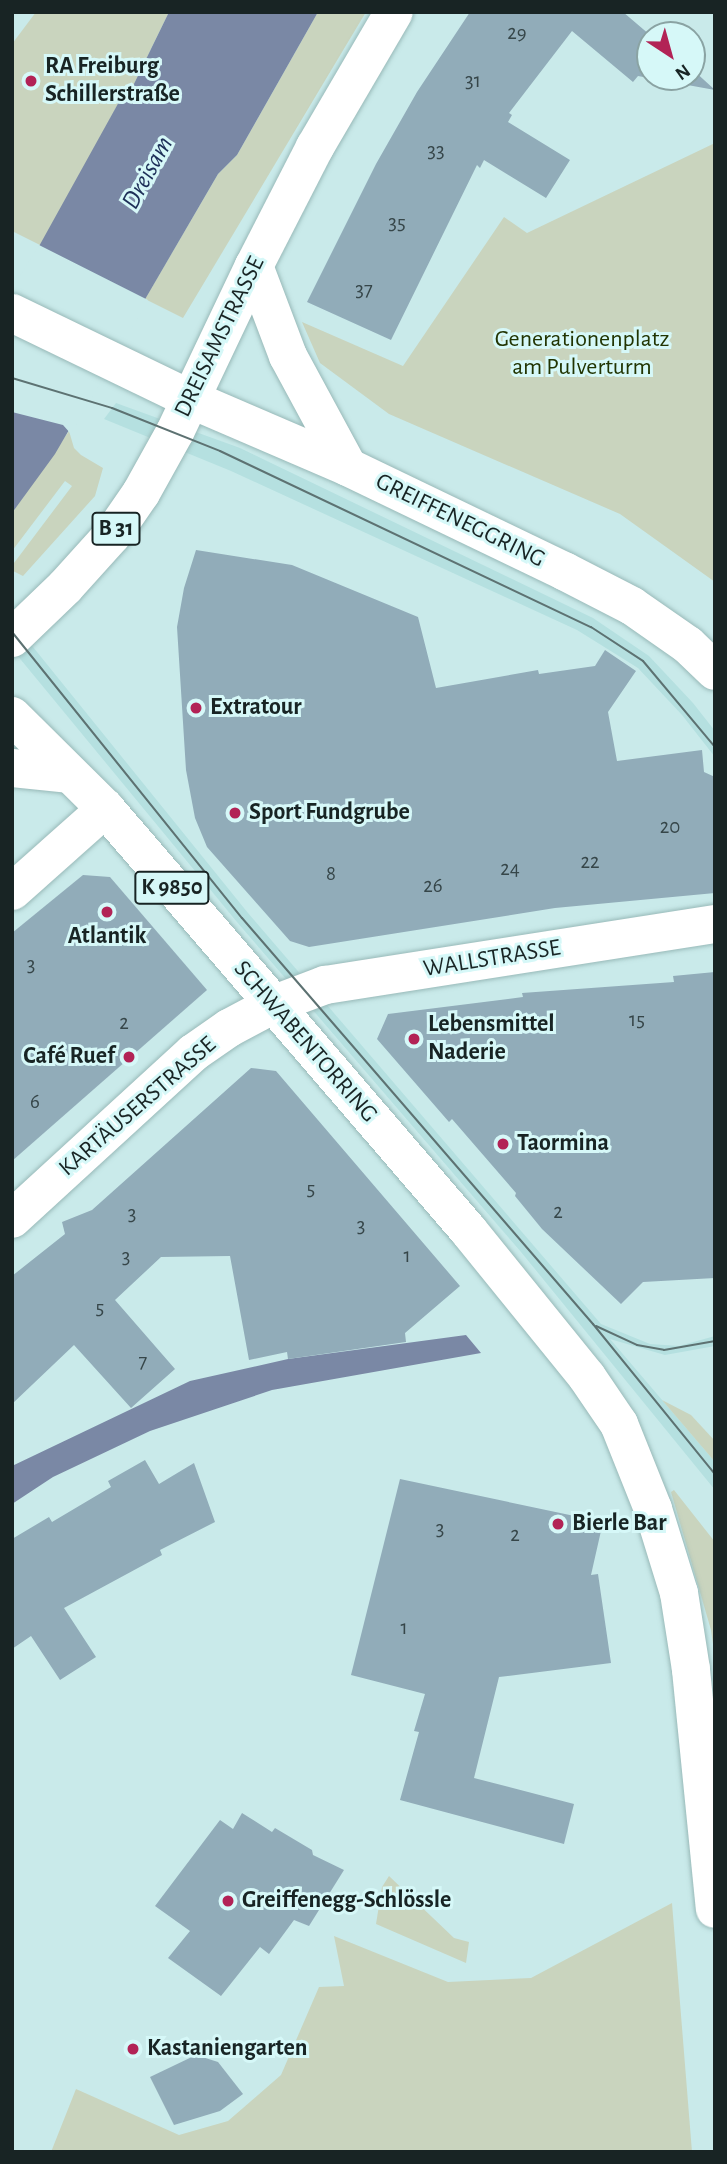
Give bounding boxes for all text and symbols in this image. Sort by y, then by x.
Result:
house number: 29 [507,20,527,46]
north arrow [636,21,706,91]
place label: RA Freiburg Schillerstraße [45,53,180,109]
text: N [672,60,693,83]
house number: 31 [465,68,481,94]
marker: RA Freiburg Schillerstraße [23,73,39,89]
water label: Dreisam [115,131,181,215]
house number: 33 [427,138,445,164]
house number: 35 [388,210,406,236]
street label: DREISAMSTRASSE [169,252,271,422]
house number: 37 [355,277,373,303]
park label: Generationenplatz am Pulverturm [495,326,669,382]
street label: GREIFFENEGGRING [371,468,549,574]
road number: B 31 [92,509,140,548]
place label: Extratour [210,694,302,722]
marker: Extratour [188,700,204,716]
place label: Sport Fundgrube [249,799,410,827]
marker: Sport Fundgrube [227,805,243,821]
house number: 20 [660,814,680,840]
house number: 22 [580,849,600,875]
house number: 24 [500,856,520,882]
house number: 8 [326,861,336,887]
road number: K 9850 [134,868,210,908]
house number: 26 [423,873,443,899]
marker: Atlantik [99,904,115,920]
place label: Atlantik [68,923,146,951]
street label: WALLSTRASSE [421,934,563,984]
house number: 3 [27,952,35,978]
street label: SCHWABENTORRING [227,955,383,1129]
house number: 15 [629,1007,645,1033]
house number: 2 [119,1010,129,1036]
place label: Lebensmittel Naderie [428,1011,554,1067]
street label: KARTÄUSERSTRASSE [54,1031,222,1183]
marker: Lebensmittel Naderie [406,1031,422,1047]
place label: Café Ruef [23,1043,115,1071]
marker: Café Ruef [121,1049,137,1065]
house number: 6 [30,1089,40,1115]
place label: Taormina [517,1130,609,1158]
marker: Taormina [495,1136,511,1152]
house number: 5 [307,1176,315,1202]
house number: 2 [553,1199,563,1225]
house number: 3 [128,1201,136,1227]
house number: 3 [357,1213,365,1239]
house number: 1 [403,1243,411,1269]
house number: 3 [122,1244,130,1270]
house number: 5 [96,1295,104,1321]
house number: 7 [139,1349,147,1375]
place label: Bierle Bar [572,1510,667,1538]
house number: 3 [436,1516,444,1542]
marker: Bierle Bar [550,1516,566,1532]
house number: 2 [510,1522,520,1548]
house number: 1 [400,1615,408,1641]
place label: Greiffenegg-Schlössle [242,1887,451,1915]
marker: Greiffenegg-Schlössle [220,1893,236,1909]
place label: Kastaniengarten [147,2035,308,2063]
marker: Kastaniengarten [125,2041,141,2057]

